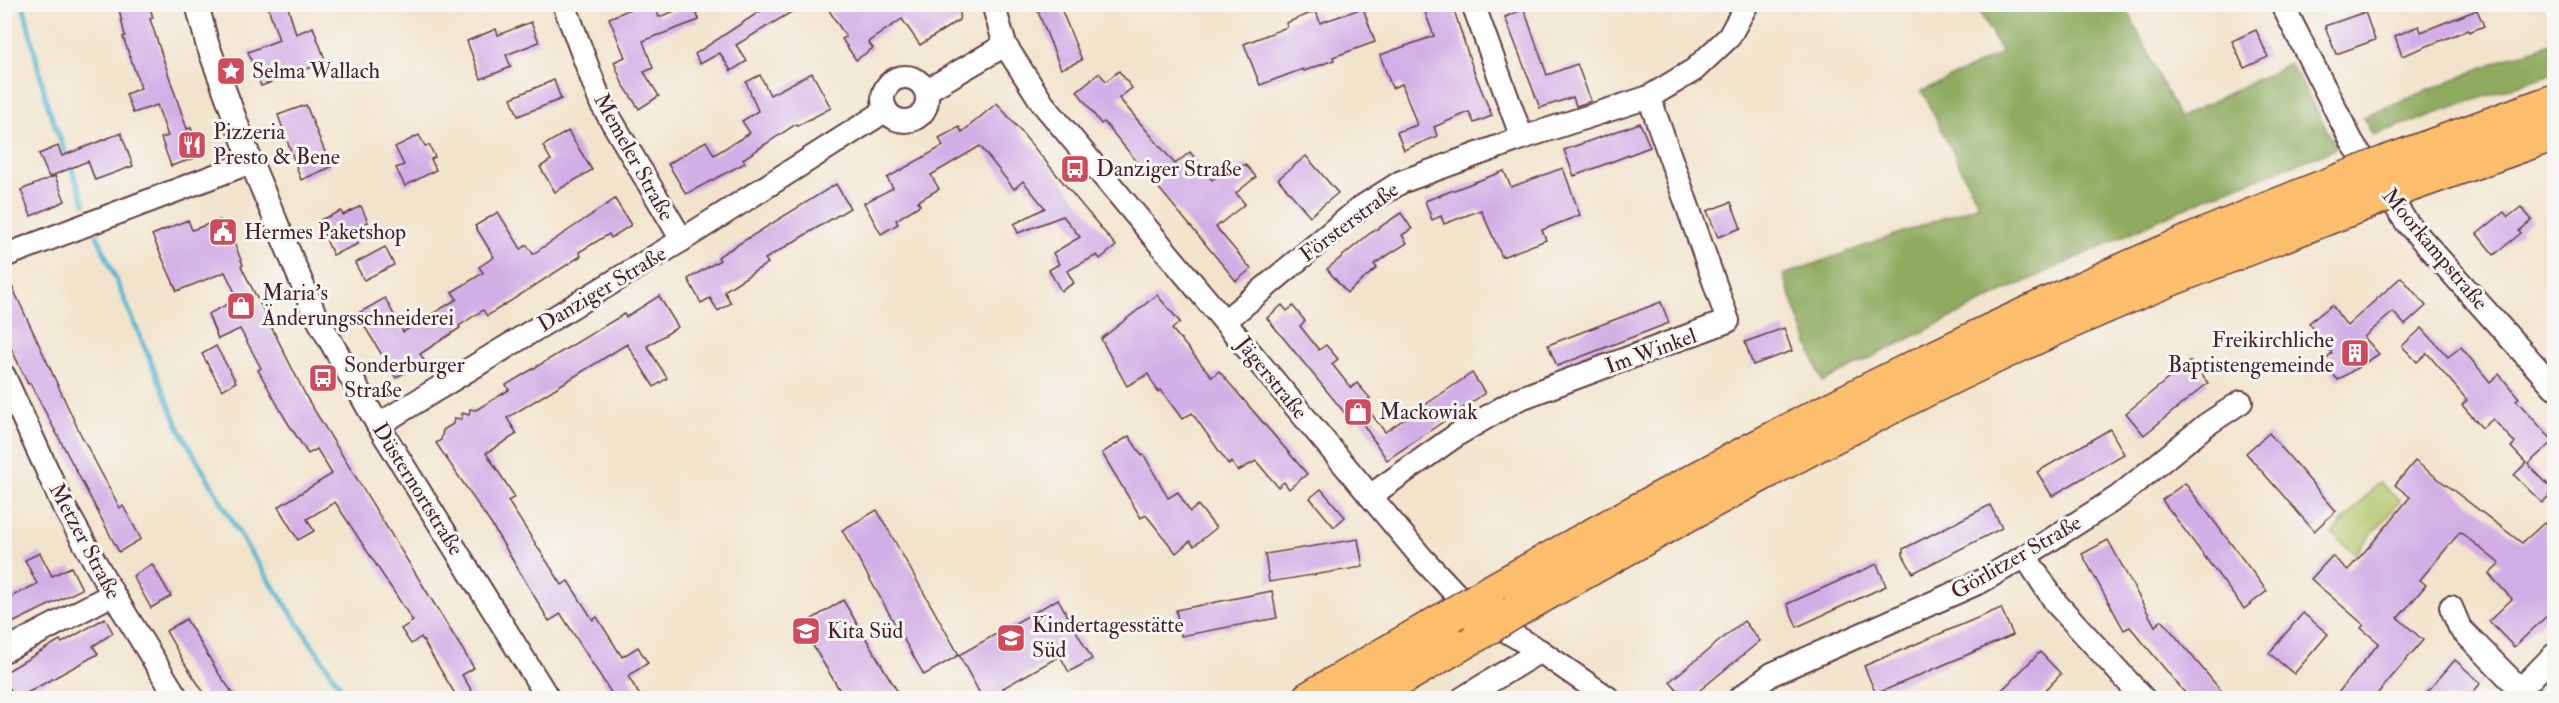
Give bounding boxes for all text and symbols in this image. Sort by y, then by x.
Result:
place icon: Selma Wallach [215,55,247,87]
place label: Selma Wallach [252,57,381,85]
street label: Memeler Straße [587,88,681,226]
place label: Pizzeria Presto & Bene [213,118,340,171]
restaurant icon: Pizzeria Presto & Bene [176,129,208,161]
bus stop icon: Danziger Straße [1059,153,1091,185]
place label: Danziger Straße [1096,155,1241,183]
street label: Försterstraße [1294,176,1404,268]
street label: Moorkampstraße [2375,182,2494,316]
public building icon: Hermes Paketshop [207,216,239,248]
place label: Hermes Paketshop [244,218,406,247]
street label: Danziger Straße [532,240,672,338]
place label: Maria's Änderungsschneiderei [261,279,454,332]
shop icon: Maria's Änderungsschneiderei [225,290,257,322]
street label: Im Winkel [1601,321,1701,380]
place label: Freikirchliche Baptistengemeinde [2168,326,2334,380]
street label: Jägerstraße [1229,330,1314,425]
building icon: Freikirchliche Baptistengemeinde [2339,337,2371,369]
place label: Sonderburger Straße [344,351,466,404]
bus stop icon: Sonderburger Straße [307,362,339,394]
shop icon: Mackowiak [1342,396,1374,428]
place label: Mackowiak [1379,398,1478,426]
street label: Düsternortstraße [366,417,470,561]
street label: Metzer Straße [43,478,127,604]
street label: Görlitzer Straße [1946,508,2086,606]
place label: Kindertagesstätte Süd [1032,611,1184,664]
school or university icon: Kita Süd [790,615,822,647]
place label: Kita Süd [827,617,903,645]
school or university icon: Kindertagesstätte Süd [995,622,1027,654]

